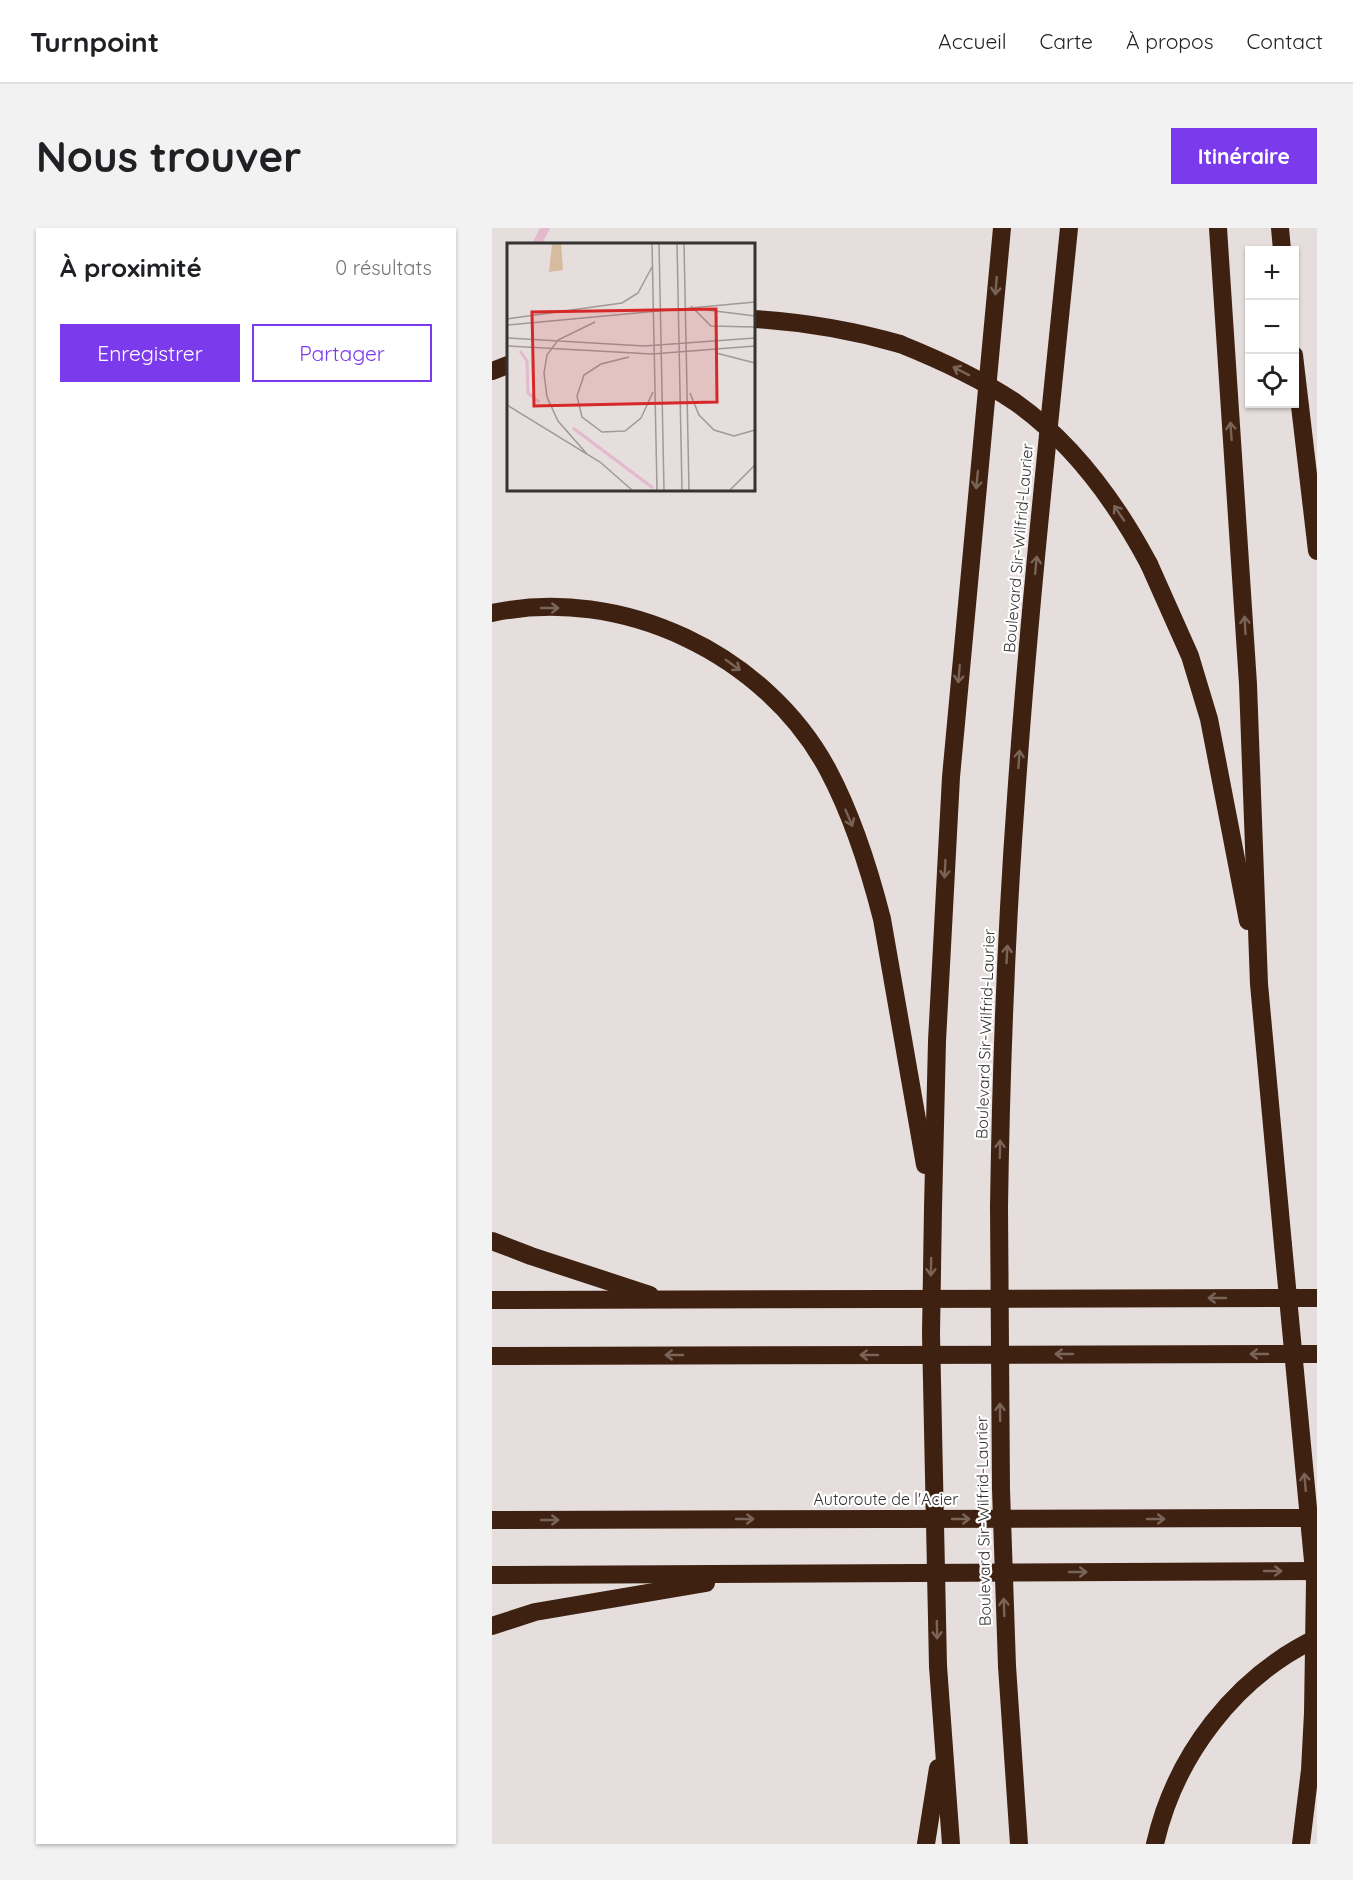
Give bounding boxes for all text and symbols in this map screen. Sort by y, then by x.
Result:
text: Turnpoint [30,24,159,59]
text: Accueil [938,28,1007,54]
text: Carte [1040,28,1093,54]
text: À propos [1126,28,1214,54]
text: Contact [1247,28,1323,54]
button: Itinéraire [1171,128,1317,184]
text: Nous trouver [36,130,301,183]
inset map [507,243,754,490]
map controls [1245,246,1299,408]
button: + [1245,246,1299,300]
text: À proximité [60,251,202,284]
text: 0 résultats [335,255,432,280]
one-way arrow [990,276,1001,296]
button: − [1245,300,1299,354]
button: Enregistrer [60,324,240,382]
button: Partager [252,324,432,382]
button: locate [1245,354,1299,408]
one-way arrow [952,364,970,376]
one-way arrow [1226,421,1237,441]
street label: Boulevard Sir-Wilfrid-Laurier [999,442,1037,654]
one-way arrow [971,470,982,490]
one-way arrow [1113,505,1126,522]
one-way arrow [1031,555,1042,575]
one-way arrow [540,602,560,614]
one-way arrow [1239,616,1250,636]
one-way arrow [725,659,741,671]
one-way arrow [953,664,964,684]
one-way arrow [1014,750,1025,770]
one-way arrow [844,809,855,827]
one-way arrow [939,858,950,878]
street label: Boulevard Sir-Wilfrid-Laurier [971,929,999,1139]
one-way arrow [1001,944,1012,964]
one-way arrow [994,1139,1006,1159]
one-way arrow [926,1256,937,1276]
one-way arrow [1207,1292,1227,1304]
one-way arrow [1054,1348,1074,1360]
one-way arrow [1249,1348,1269,1360]
one-way arrow [664,1349,684,1361]
one-way arrow [859,1349,879,1361]
one-way arrow [994,1403,1006,1423]
street label: Boulevard Sir-Wilfrid-Laurier [971,1416,995,1626]
one-way arrow [1299,1473,1310,1493]
street label: Autoroute de l'Acier [814,1489,958,1509]
one-way arrow [735,1513,755,1525]
one-way arrow [951,1513,971,1525]
one-way arrow [1146,1513,1166,1525]
one-way arrow [540,1514,560,1526]
one-way arrow [1263,1565,1283,1577]
one-way arrow [1068,1566,1088,1578]
one-way arrow [999,1598,1010,1618]
one-way arrow [932,1619,943,1639]

